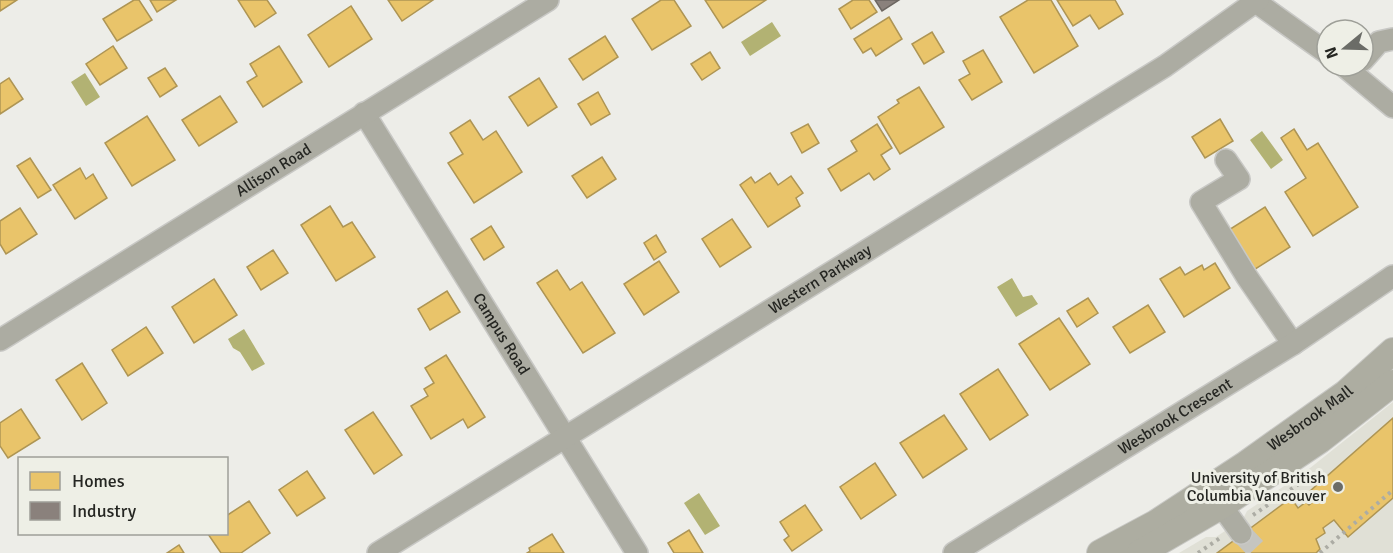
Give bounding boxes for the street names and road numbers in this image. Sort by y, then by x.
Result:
street label: Allison Road [232,139,315,201]
street label: Western Parkway [765,240,876,319]
street label: Campus Road [468,289,534,379]
street label: Wesbrook Crescent [1115,374,1236,459]
street label: Wesbrook Mall [1264,381,1358,456]

